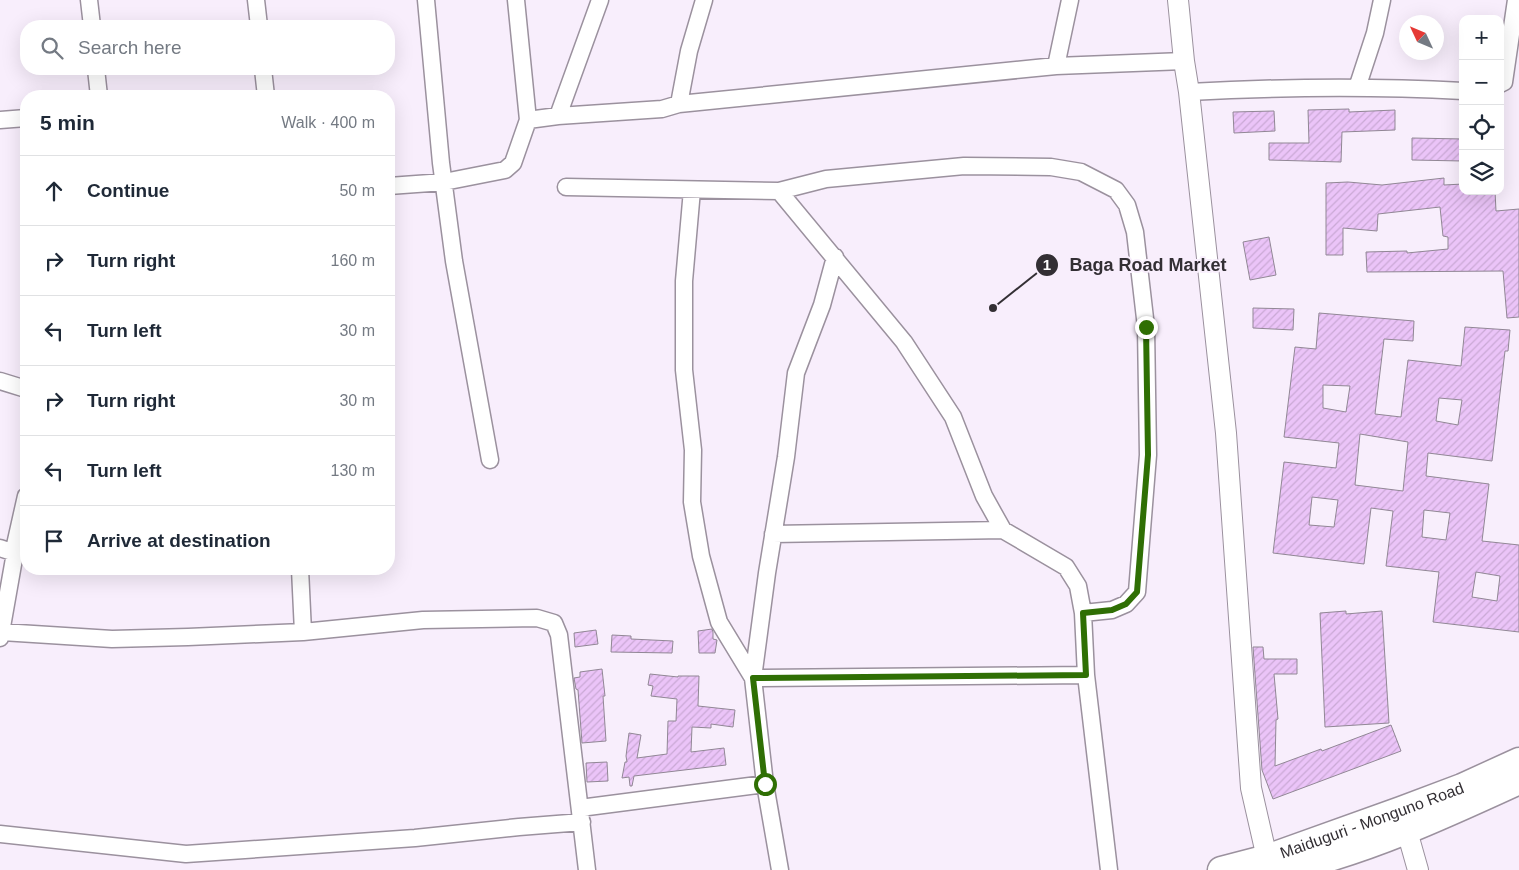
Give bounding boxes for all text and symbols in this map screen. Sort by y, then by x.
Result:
north arrow [1399,15,1444,60]
map controls [1459,15,1504,195]
button: + [1459,15,1504,60]
search box [20,20,395,75]
icon: search [38,34,66,62]
text: Search here [78,37,182,58]
button: − [1459,60,1504,105]
button: locate [1459,105,1504,150]
text: 5 min [40,111,95,134]
text: Walk · 400 m [281,114,375,131]
button: layers [1459,150,1504,195]
icon: ahead [40,177,68,205]
text: Continue [87,180,169,201]
text: 50 m [339,182,375,199]
icon: right [40,247,68,275]
callout: Baga Road Market [1035,249,1237,282]
text: Turn right [87,250,175,271]
text: 160 m [331,252,375,269]
text: Baga Road Market [1069,255,1227,275]
text: 1 [1043,256,1051,273]
route end [1135,316,1158,339]
icon: left [40,317,68,345]
text: Turn left [87,320,162,341]
text: 30 m [339,322,375,339]
icon: right [40,387,68,415]
text: Turn right [87,390,175,411]
text: 30 m [339,392,375,409]
icon: left [40,457,68,485]
text: Turn left [87,460,162,481]
text: 130 m [331,462,375,479]
icon: arrive [40,527,68,555]
text: Arrive at destination [87,530,271,551]
route start [754,773,777,796]
street label: Maiduguri - Monguno Road [1278,779,1466,862]

